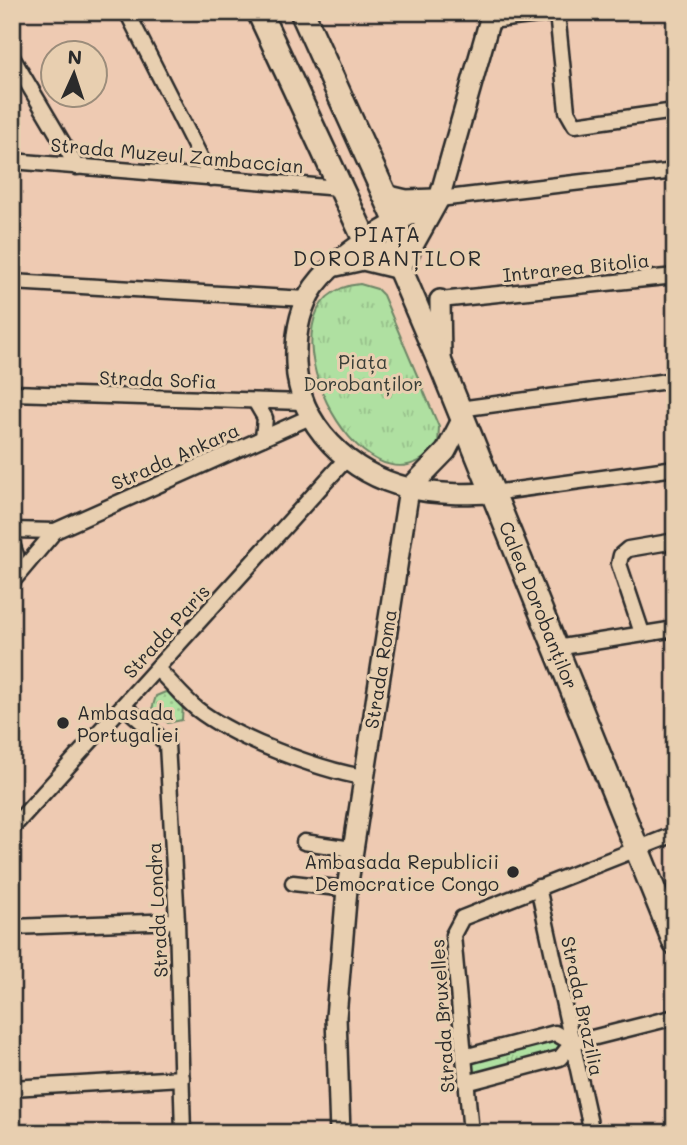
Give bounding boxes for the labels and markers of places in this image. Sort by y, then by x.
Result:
place label: Ambasada Portugaliei [77,700,179,747]
marker: Ambasada Portugaliei [55,715,71,731]
place label: Ambasada Republicii Democratice Congo [304,849,499,896]
marker: Ambasada Republicii Democratice Congo [505,864,521,880]

